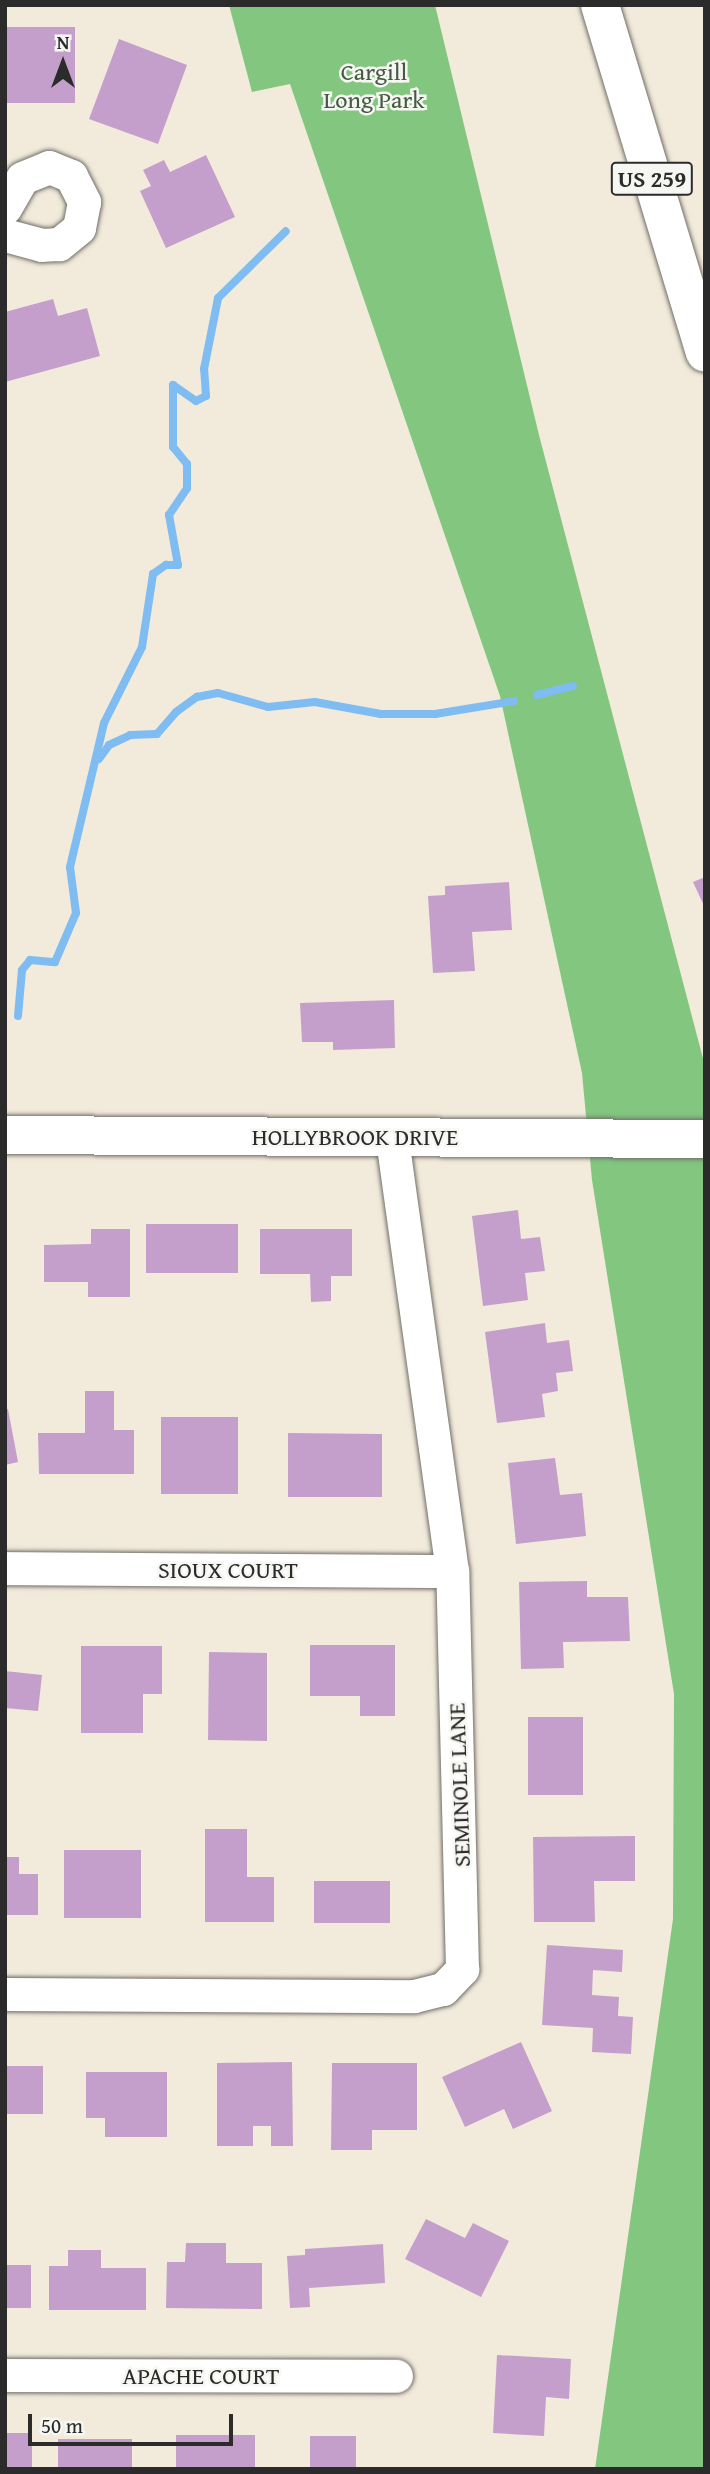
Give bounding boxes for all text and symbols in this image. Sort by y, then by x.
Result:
north arrow [28,28,98,98]
text: N [57,28,69,56]
park label: Cargill Long Park [324,58,424,114]
road number: US 259 [610,160,694,198]
street label: HOLLYBROOK DRIVE [252,1123,458,1151]
street label: SIOUX COURT [158,1556,298,1584]
street label: SEMINOLE LANE [442,1702,476,1868]
street label: APACHE COURT [123,2362,279,2390]
scale bar [32,2400,236,2444]
text: 50 m [41,2410,83,2441]

